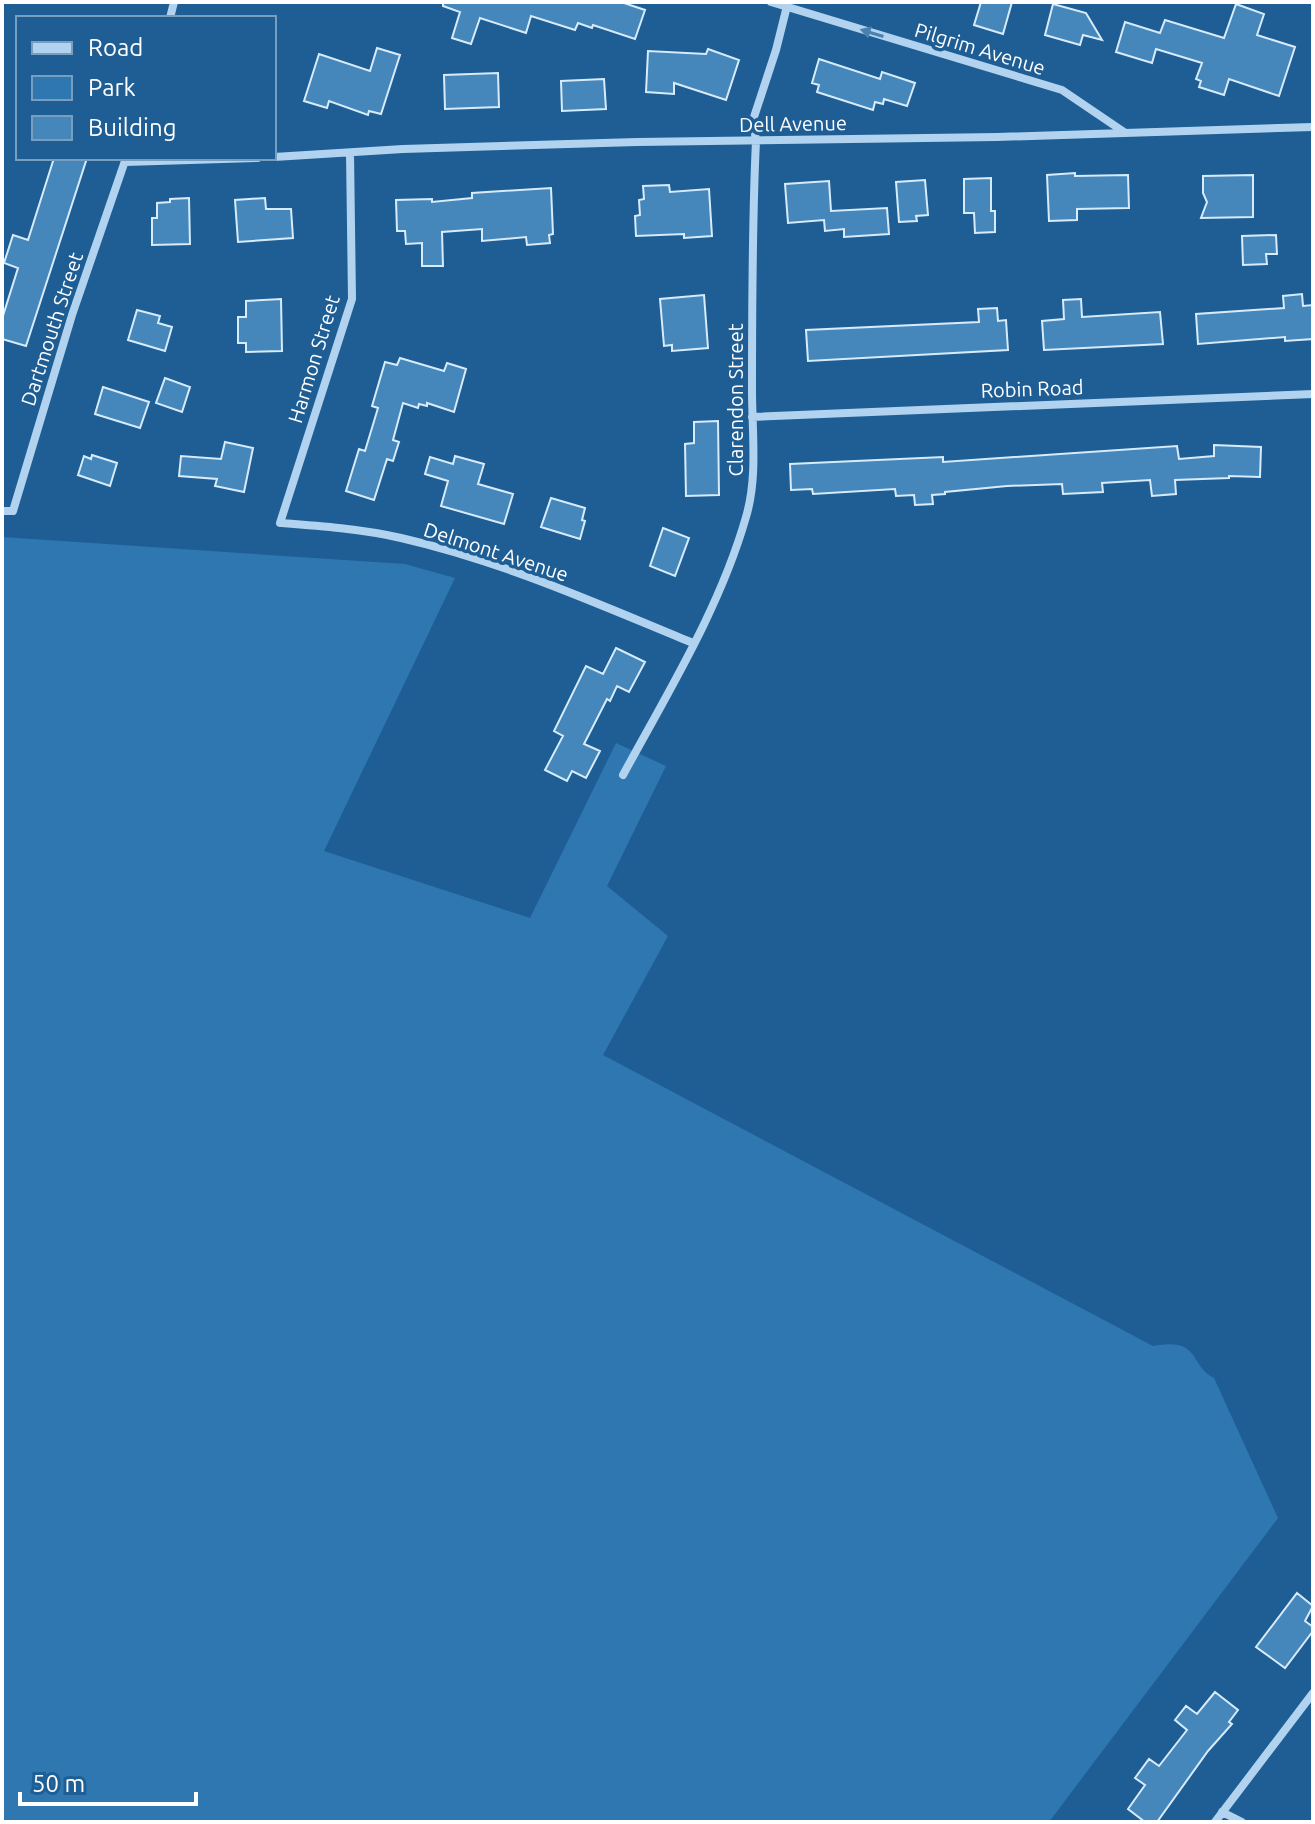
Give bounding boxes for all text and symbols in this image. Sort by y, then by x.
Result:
legend [16,16,276,160]
street label: Pilgrim Avenue [912,18,1048,79]
one-way arrow [860,26,884,39]
text: Road [88,34,143,61]
text: Park [88,74,136,101]
street label: Dell Avenue [739,111,847,136]
text: Building [88,114,176,141]
street label: Dartmouth Street [16,249,87,408]
street label: Harmon Street [283,292,344,426]
street label: Clarendon Street [724,323,747,477]
street label: Robin Road [980,375,1084,402]
street label: Delmont Avenue [421,517,571,586]
scale bar [20,1756,196,1806]
text: 50 m [32,1770,85,1797]

